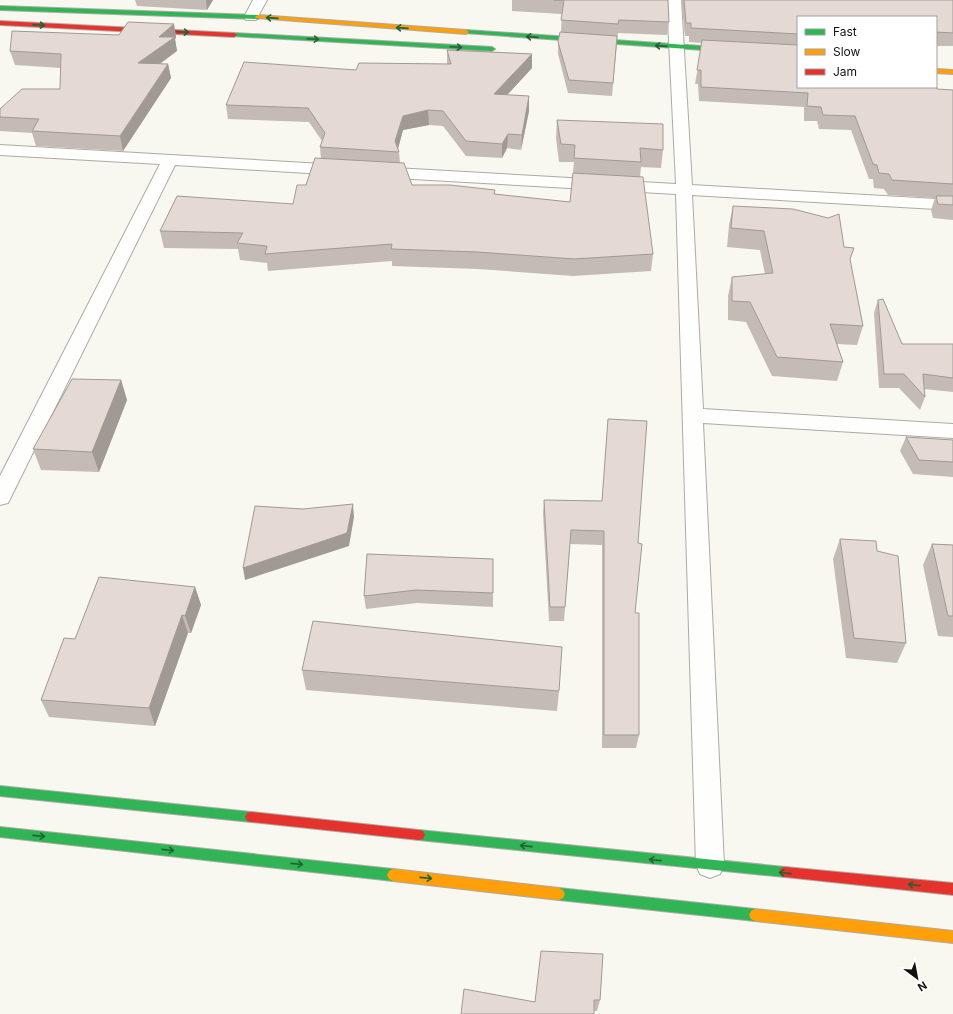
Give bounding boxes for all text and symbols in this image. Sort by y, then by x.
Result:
one-way arrow [266,15,279,22]
legend [797,16,937,88]
one-way arrow [32,21,45,29]
one-way arrow [396,24,409,31]
text: Fast [833,24,857,39]
one-way arrow [176,29,189,36]
one-way arrow [525,34,538,41]
one-way arrow [306,36,319,43]
one-way arrow [655,43,668,50]
one-way arrow [449,44,462,51]
text: Slow [833,44,861,59]
text: Jam [833,64,857,79]
one-way arrow [32,832,45,839]
one-way arrow [520,842,533,850]
one-way arrow [161,846,174,853]
one-way arrow [649,856,662,863]
one-way arrow [290,860,303,867]
one-way arrow [779,869,792,876]
one-way arrow [420,874,433,882]
one-way arrow [908,882,921,889]
north arrow [897,958,937,998]
text: N [915,978,930,995]

